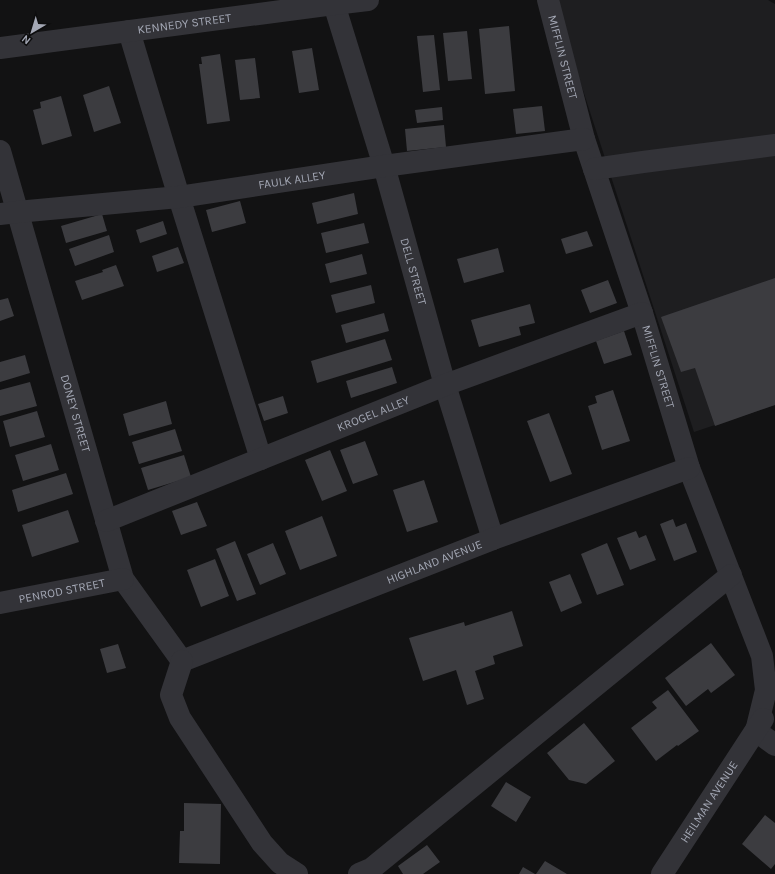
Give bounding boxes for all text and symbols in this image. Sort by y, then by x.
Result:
street label: KENNEDY STREET [137,11,232,37]
north arrow [12,12,52,52]
street label: MIFFLIN STREET [545,14,580,101]
text: N [19,32,33,47]
street label: FAULK ALLEY [257,168,327,192]
street label: DELL STREET [397,236,429,307]
street label: MIFFLIN STREET [639,323,677,410]
street label: DONEY STREET [58,373,93,454]
street label: KROGEL ALLEY [335,393,412,435]
street label: HIGHLAND AVENUE [384,537,484,587]
street label: PENROD STREET [17,576,106,606]
street label: HEILMAN AVENUE [677,758,741,845]

